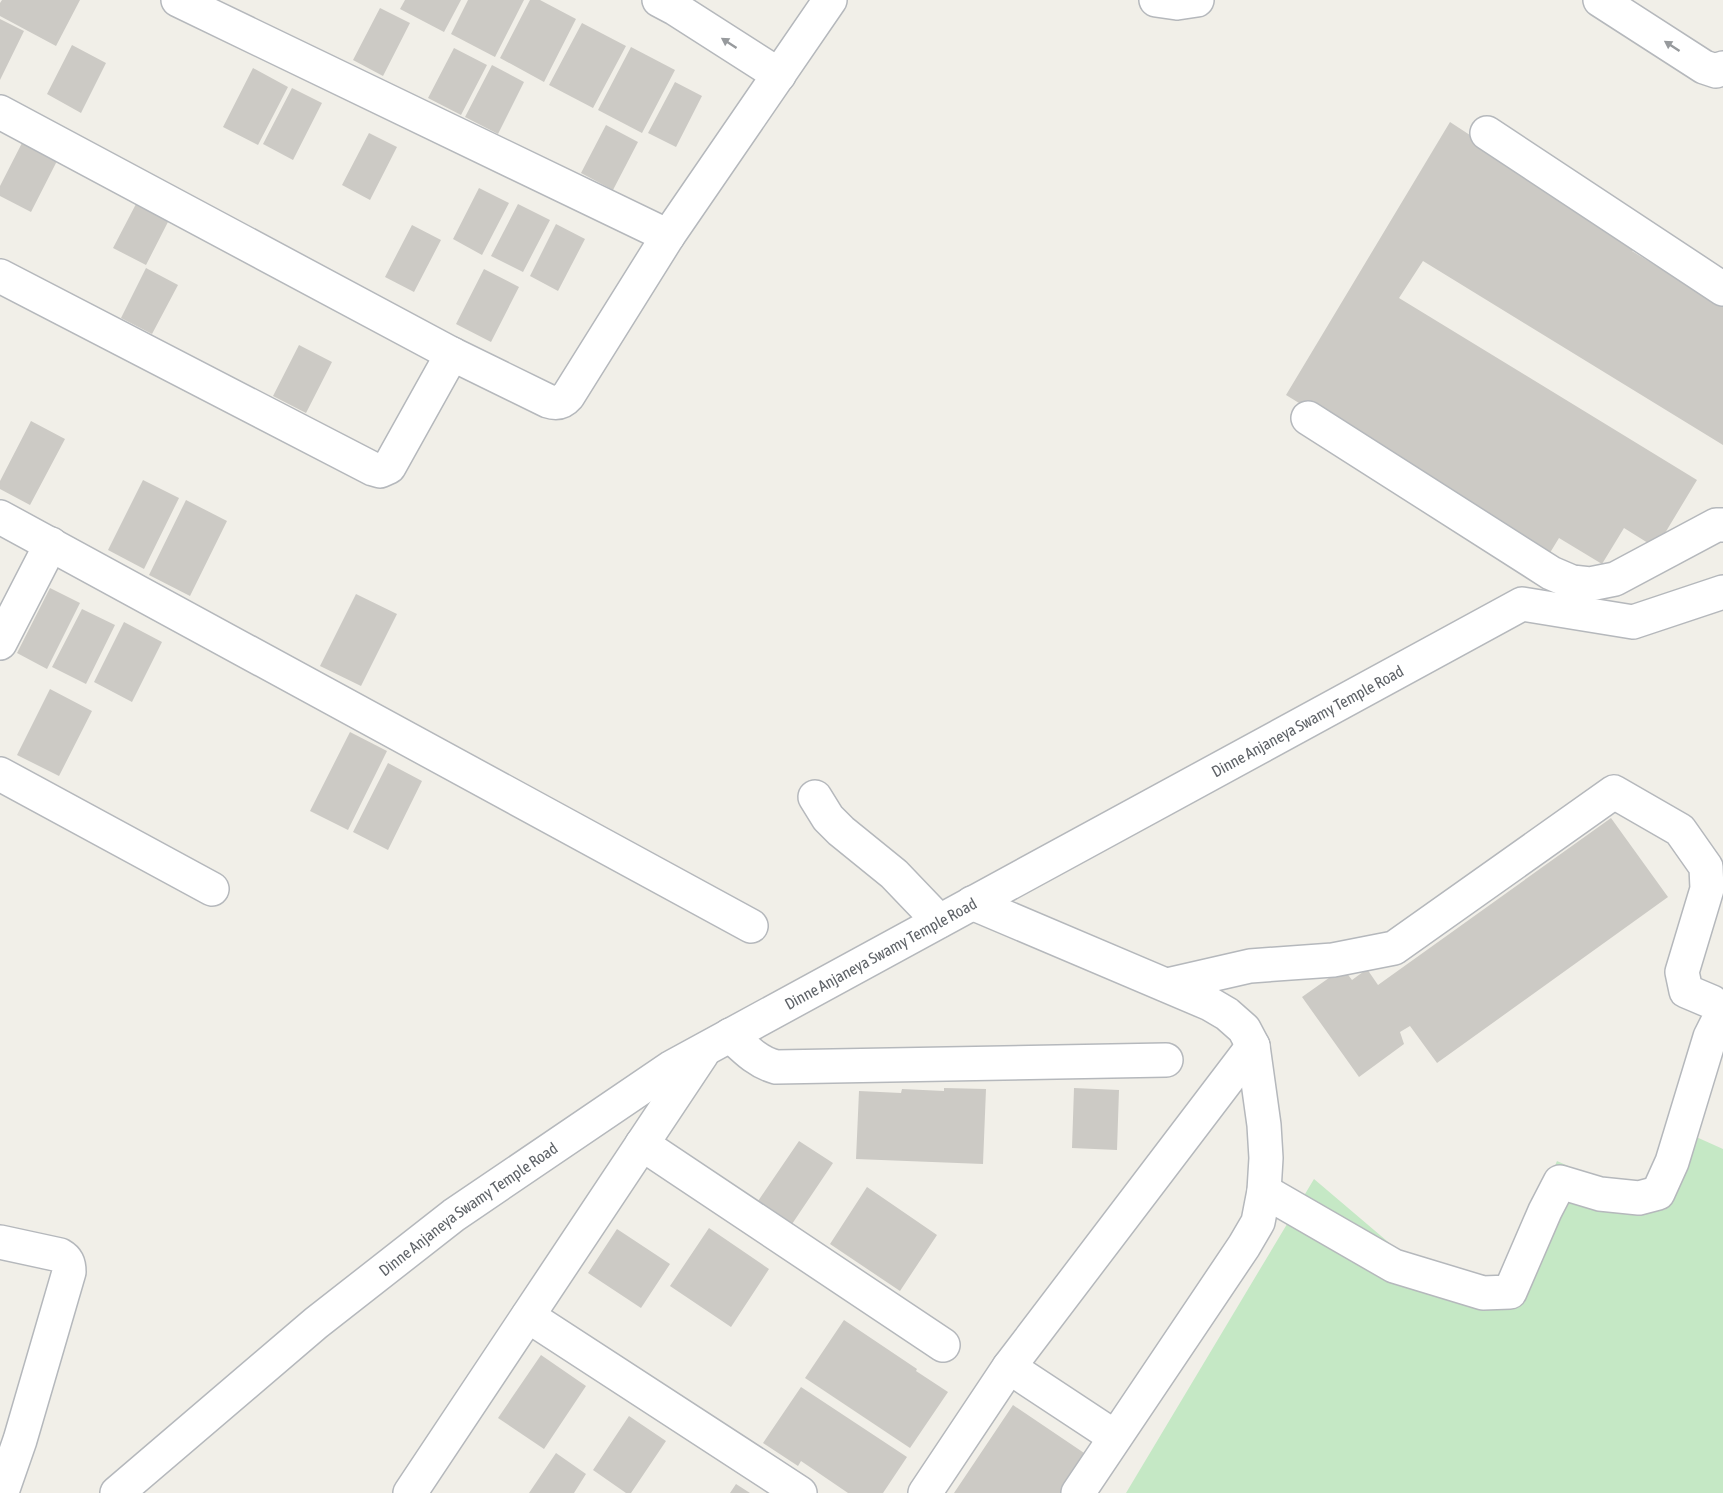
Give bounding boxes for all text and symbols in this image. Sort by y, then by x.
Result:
one-way arrow [722,37,738,49]
one-way arrow [1664,41,1680,52]
street label: Dinne Anjaneya Swamy Temple Road [1208,661,1406,780]
street label: Dinne Anjaneya Swamy Temple Road [782,894,980,1013]
street label: Dinne Anjaneya Swamy Temple Road [375,1139,561,1279]

